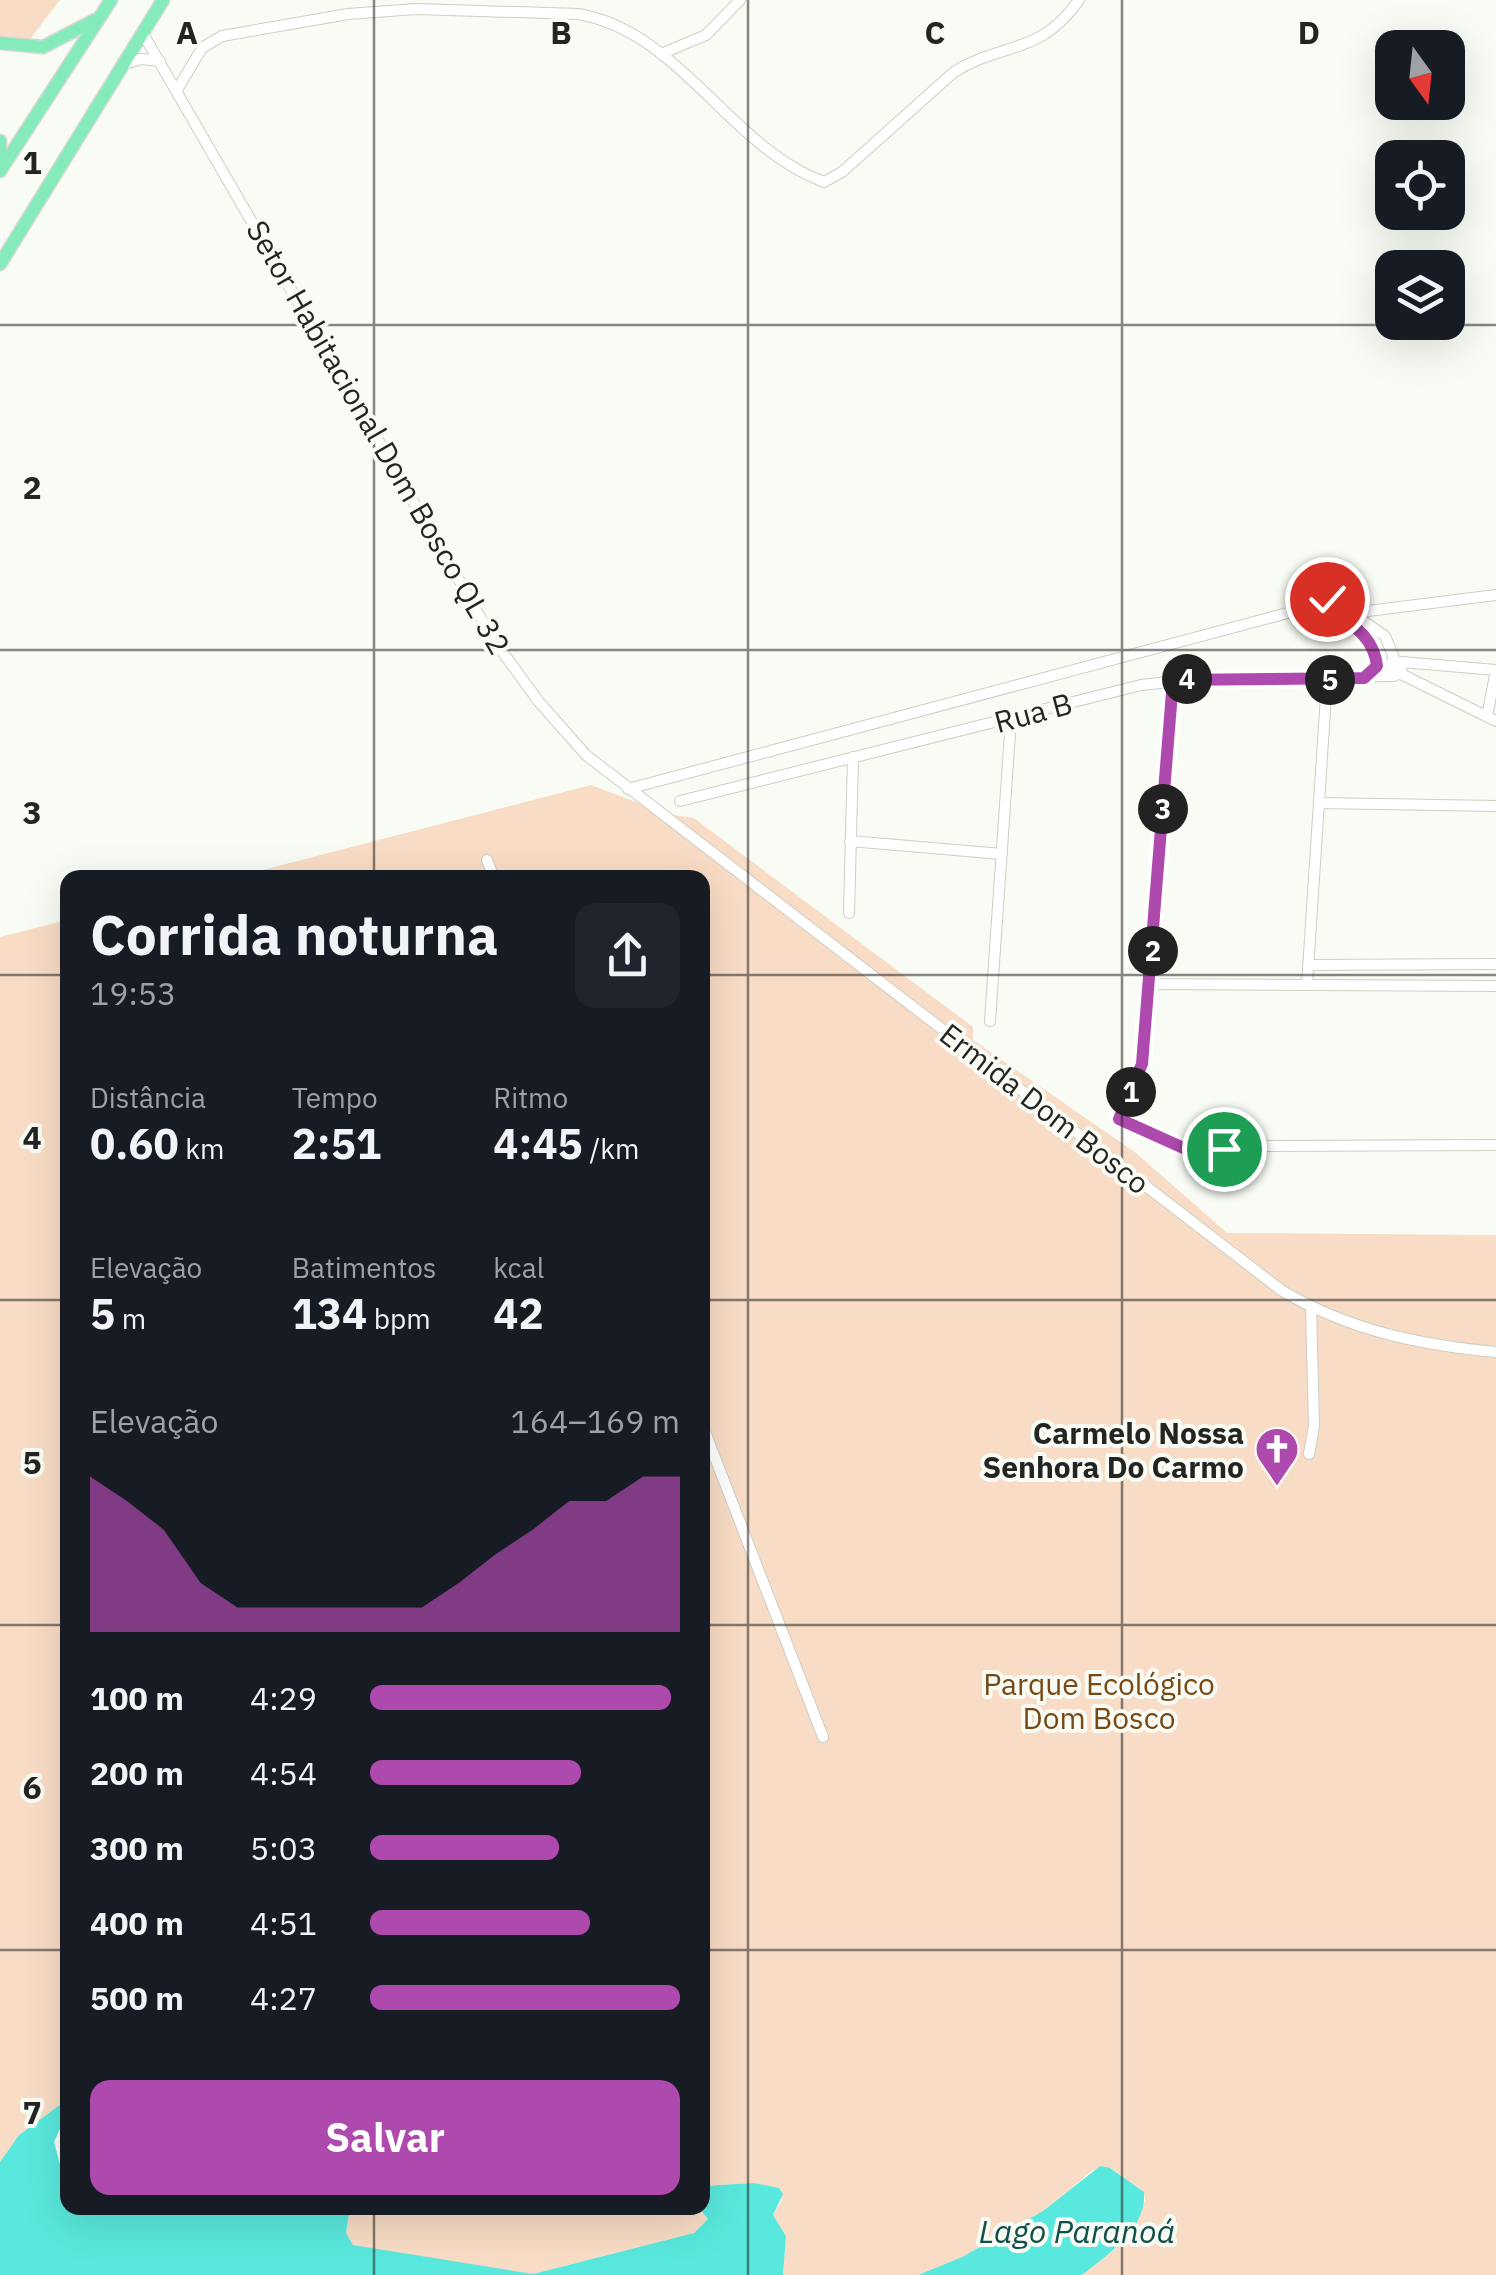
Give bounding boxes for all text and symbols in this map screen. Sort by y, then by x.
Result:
text: A [176,11,198,53]
text: B [550,11,572,53]
text: C [925,11,945,53]
text: D [1298,11,1320,53]
north arrow [1375,30,1465,120]
map controls [1375,30,1465,340]
button: locate [1375,140,1465,230]
text: 1 [22,141,42,183]
street label: Setor Habitacional Dom Bosco QL 32 [238,213,520,661]
button: layers [1375,250,1465,340]
text: 2 [22,466,42,508]
pin [1285,557,1370,642]
icon: check [1300,572,1355,627]
pin: 4 [1162,654,1212,704]
pin: 5 [1305,655,1355,705]
text: 4 [1179,660,1195,697]
text: 5 [1322,661,1338,698]
street label: Rua B [990,683,1076,741]
pin: 3 [1138,784,1188,834]
text: 3 [1155,790,1171,827]
text: 3 [22,791,42,833]
text: Corrida noturna [90,899,498,970]
button: share [575,903,680,1008]
pin: 2 [1128,926,1178,976]
text: 2 [1145,932,1161,969]
text: 19:53 [90,972,176,1014]
street label: Ermida Dom Bosco [932,1014,1158,1202]
pin: 1 [1106,1067,1156,1117]
text: 1 [1123,1073,1139,1110]
text: Distância [90,1079,206,1116]
text: Tempo [292,1079,378,1116]
text: Ritmo [493,1079,568,1116]
pin [1182,1107,1267,1192]
text: 4 [22,1116,42,1158]
text: 0.60 [90,1116,179,1171]
text: 2:51 [292,1116,381,1171]
text: 4:45 [493,1116,583,1171]
icon: arrive [1197,1122,1252,1177]
text: km [179,1130,224,1167]
text: /km [583,1130,639,1167]
text: Elevação [90,1249,202,1286]
text: Batimentos [292,1249,436,1286]
text: kcal [493,1249,544,1286]
text: 5 [90,1286,115,1341]
text: 134 [292,1286,367,1341]
text: 42 [493,1286,544,1341]
text: m [115,1300,146,1337]
text: bpm [367,1300,431,1337]
text: Elevação [90,1400,218,1442]
text: 164–169 m [510,1400,680,1442]
place label: Carmelo Nossa Senhora Do Carmo [983,1413,1244,1486]
church icon: Carmelo Nossa Senhora Do Carmo [1254,1426,1300,1487]
text: 5 [22,1441,42,1483]
park label: Parque Ecológico Dom Bosco [983,1664,1215,1737]
text: 100 m [90,1677,184,1719]
text: 4:29 [250,1677,317,1719]
text: 200 m [90,1752,184,1794]
text: 4:54 [250,1752,317,1794]
text: 6 [22,1766,42,1808]
text: 300 m [90,1827,184,1869]
text: 5:03 [250,1827,317,1869]
text: 400 m [90,1902,184,1944]
text: 4:51 [250,1902,317,1944]
text: 500 m [90,1977,184,2019]
text: 4:27 [250,1977,317,2019]
button: Salvar [90,2080,680,2195]
text: 7 [22,2091,42,2133]
water label: Lago Paranoá [979,2210,1175,2252]

